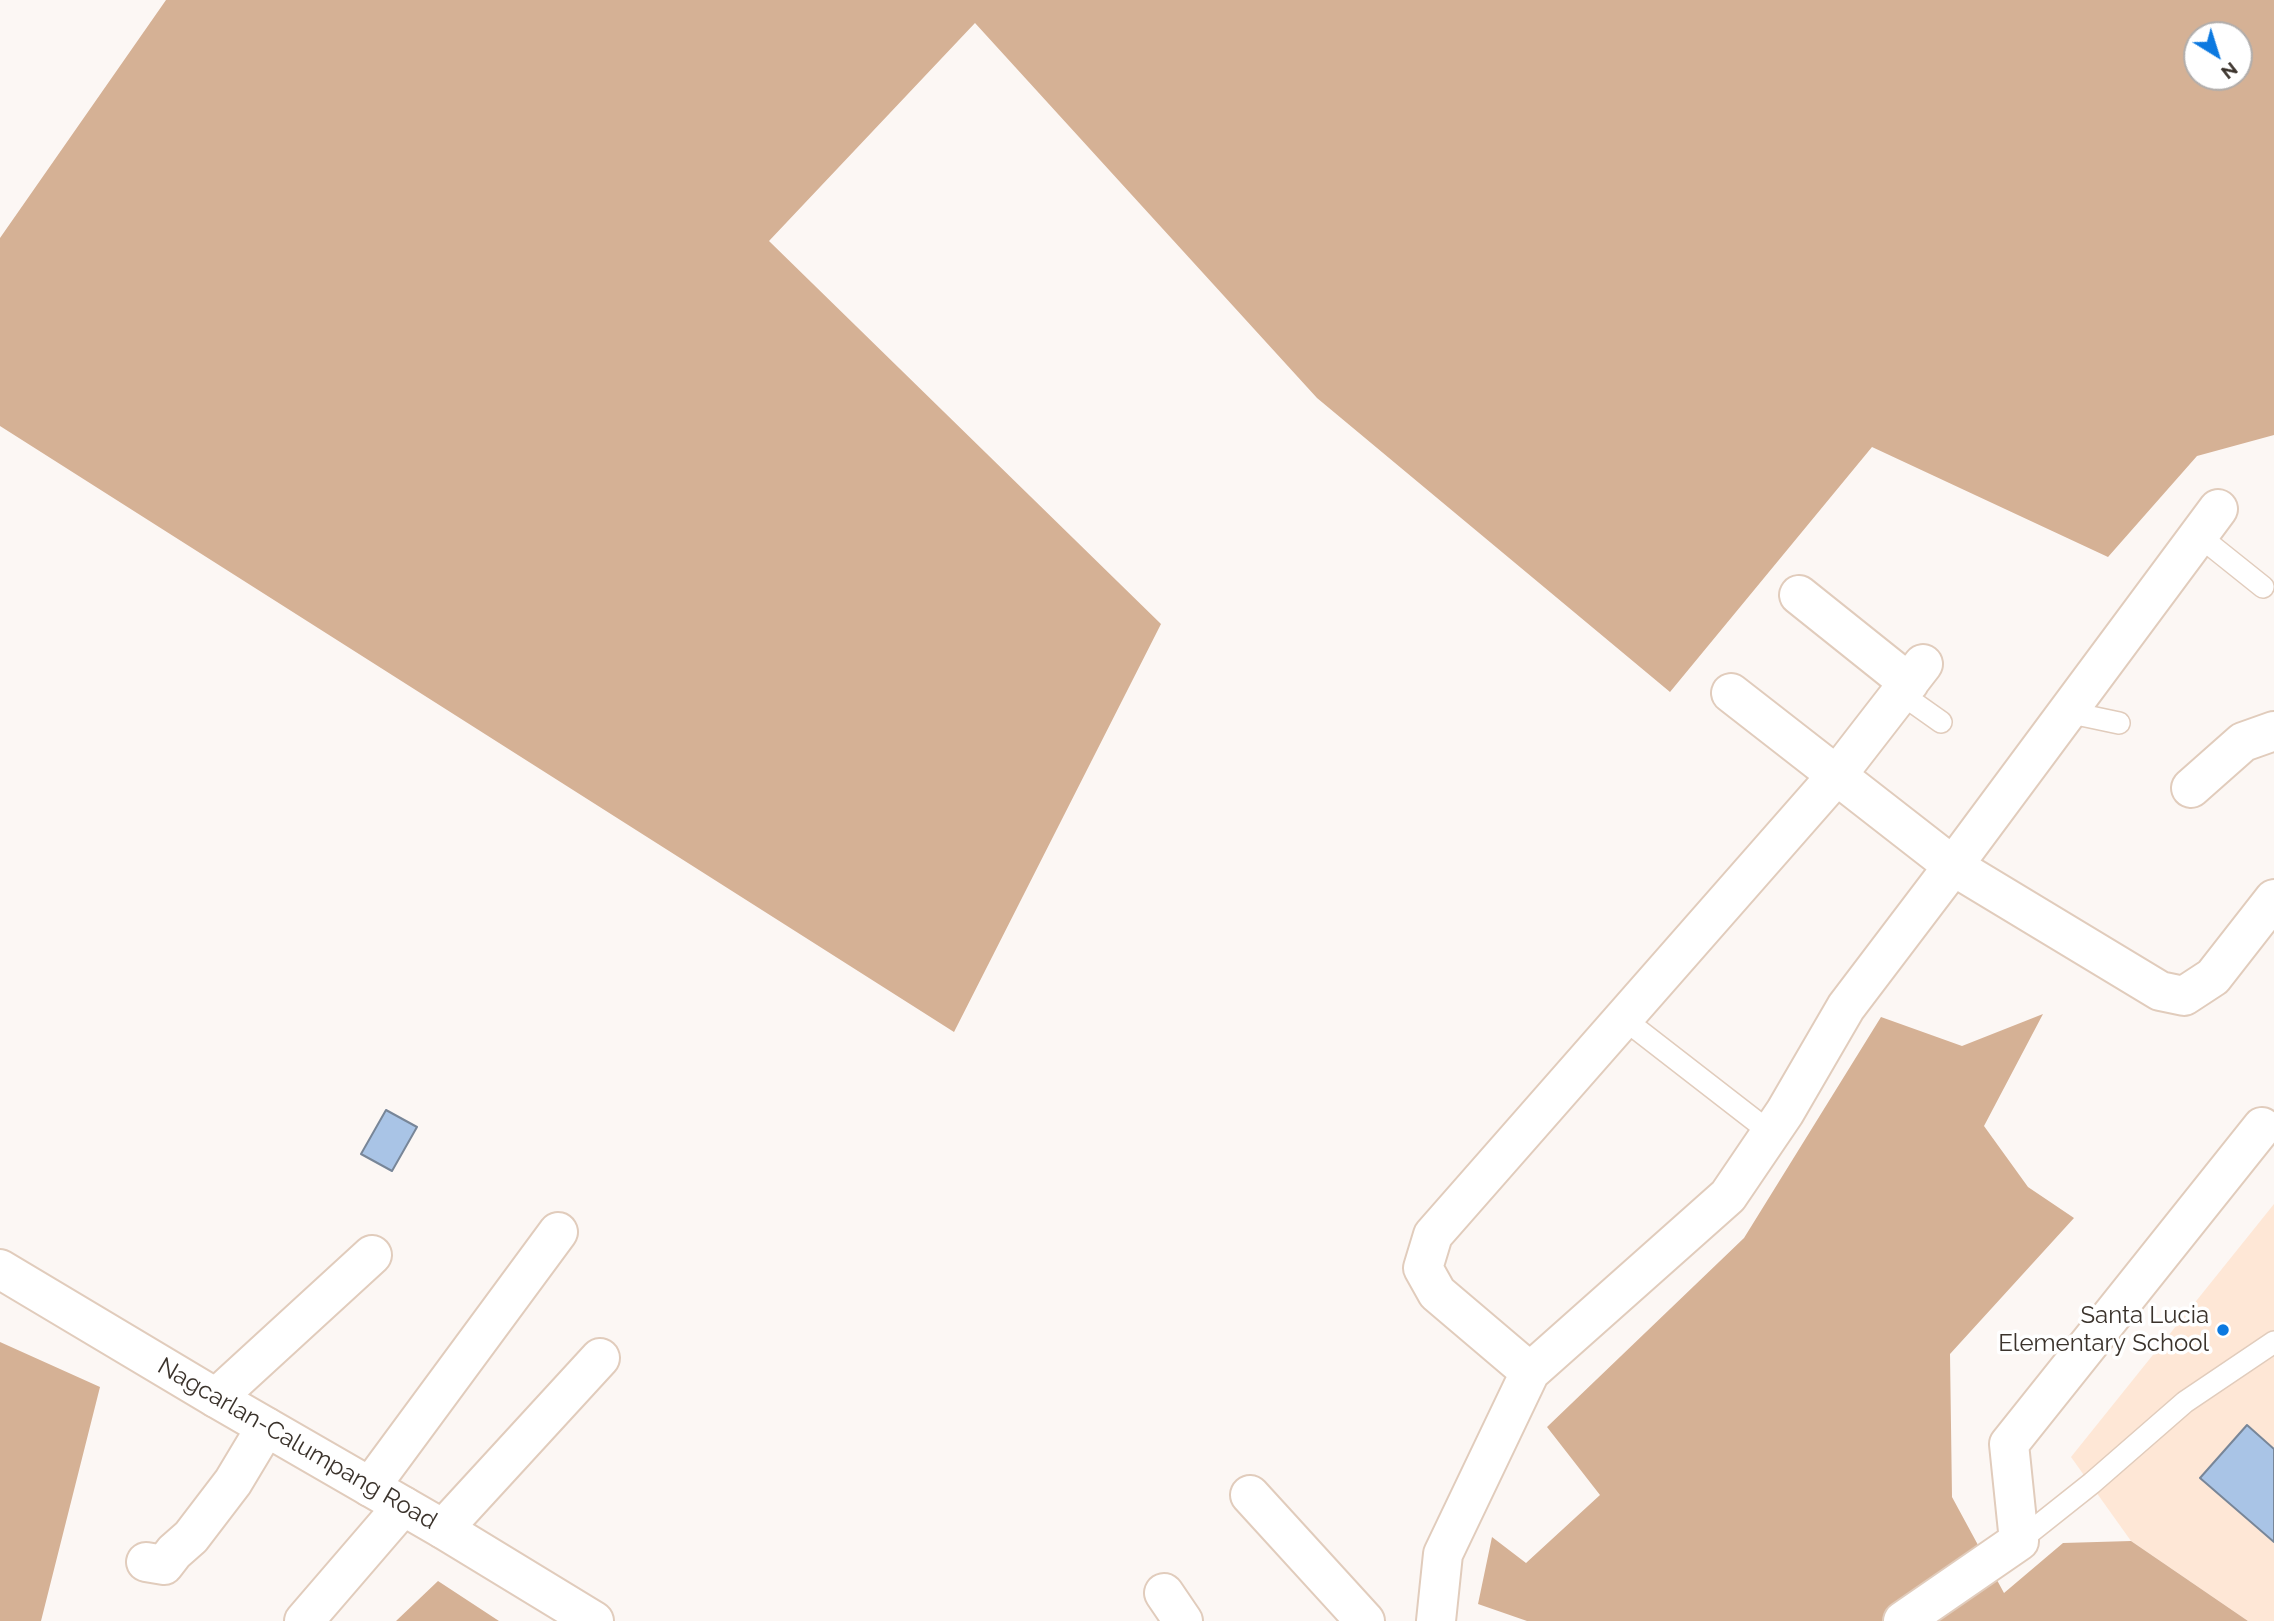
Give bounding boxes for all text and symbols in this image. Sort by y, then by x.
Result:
north arrow [2183,21,2253,91]
text: N [2217,58,2242,84]
place label: Santa Lucia Elementary School [1998,1302,2209,1358]
marker: Santa Lucia Elementary School [2215,1322,2231,1338]
street label: Nagcarlan-Calumpang Road [152,1352,442,1536]

